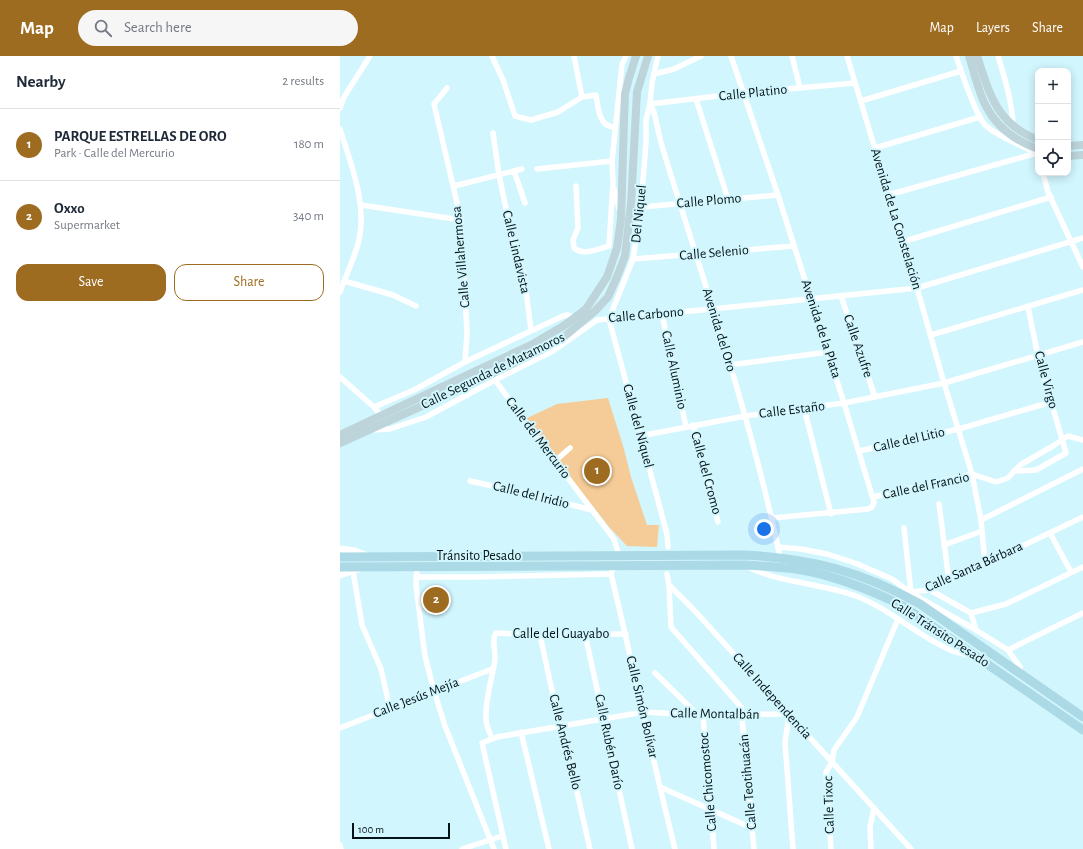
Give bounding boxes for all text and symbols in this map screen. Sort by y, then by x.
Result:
search box [78,10,358,46]
icon: search [92,17,114,39]
text: Map [20,19,54,38]
text: Search here [124,20,192,35]
text: Map [929,21,954,35]
text: Layers [976,21,1010,35]
text: Share [1032,21,1063,35]
map controls [1035,68,1071,176]
button: + [1035,68,1071,104]
text: Nearby [16,73,66,90]
text: 2 results [282,75,324,88]
street label: Calle Platino [718,82,788,104]
button: − [1035,104,1071,140]
text: PARQUE ESTRELLAS DE ORO [54,129,227,144]
text: 1 [27,138,31,151]
text: 180 m [294,138,324,151]
button: locate [1035,140,1071,176]
text: Park · Calle del Mercurio [54,147,175,160]
street label: Avenida de La Constelación [868,147,924,291]
street label: Del Niquel [629,184,649,244]
street label: Calle Plomo [676,191,742,211]
text: Oxxo [54,201,85,216]
street label: Calle Villahermosa [450,205,472,308]
street label: Calle Lindavista [500,209,532,295]
text: 2 [26,210,32,223]
text: 340 m [293,210,324,223]
text: Supermarket [54,219,120,232]
street label: Calle Selenio [679,243,749,263]
button: Save [16,264,166,301]
button: Share [174,264,324,301]
street label: Avenida de la Plata [798,278,844,381]
street label: Avenida del Oro [700,287,738,373]
street label: Calle Carbono [608,305,684,325]
street label: Calle Azufre [841,313,875,379]
street label: Calle Aluminio [659,329,689,411]
street label: Calle Segunda de Matamoros [419,330,567,412]
street label: Calle Virgo [1032,350,1060,410]
street label: Calle del Níquel [620,383,656,469]
street label: Calle del Mercurio [503,395,573,481]
street label: Calle Estaño [758,399,826,421]
street label: Calle del Litio [872,425,946,455]
street label: Calle del Cromo [688,430,724,516]
pin: 1 [584,456,610,486]
street label: Calle del Francio [881,470,971,502]
street label: Calle del Iridio [491,479,571,511]
your location [754,519,774,539]
street label: Calle Santa Bárbara [923,539,1025,595]
street label: Tránsito Pesado [437,549,522,563]
pin: 2 [423,585,449,615]
street label: Calle Tránsito Pesado [888,596,992,670]
street label: Calle del Guayabo [513,627,609,641]
street label: Calle Independencia [730,650,815,742]
street label: Calle Simón Bolívar [623,654,661,760]
street label: Calle Jesús Mejía [371,675,461,721]
street label: Calle Andrés Bello [546,693,584,791]
street label: Calle Rubén Darío [592,693,626,791]
street label: Calle Montalbán [670,706,760,722]
street label: Calle Chicomostoc [697,731,719,832]
street label: Calle Teotihuacán [737,733,759,831]
street label: Calle Tixoc [821,775,837,834]
scale bar [352,821,450,840]
text: 100 m [358,824,384,835]

